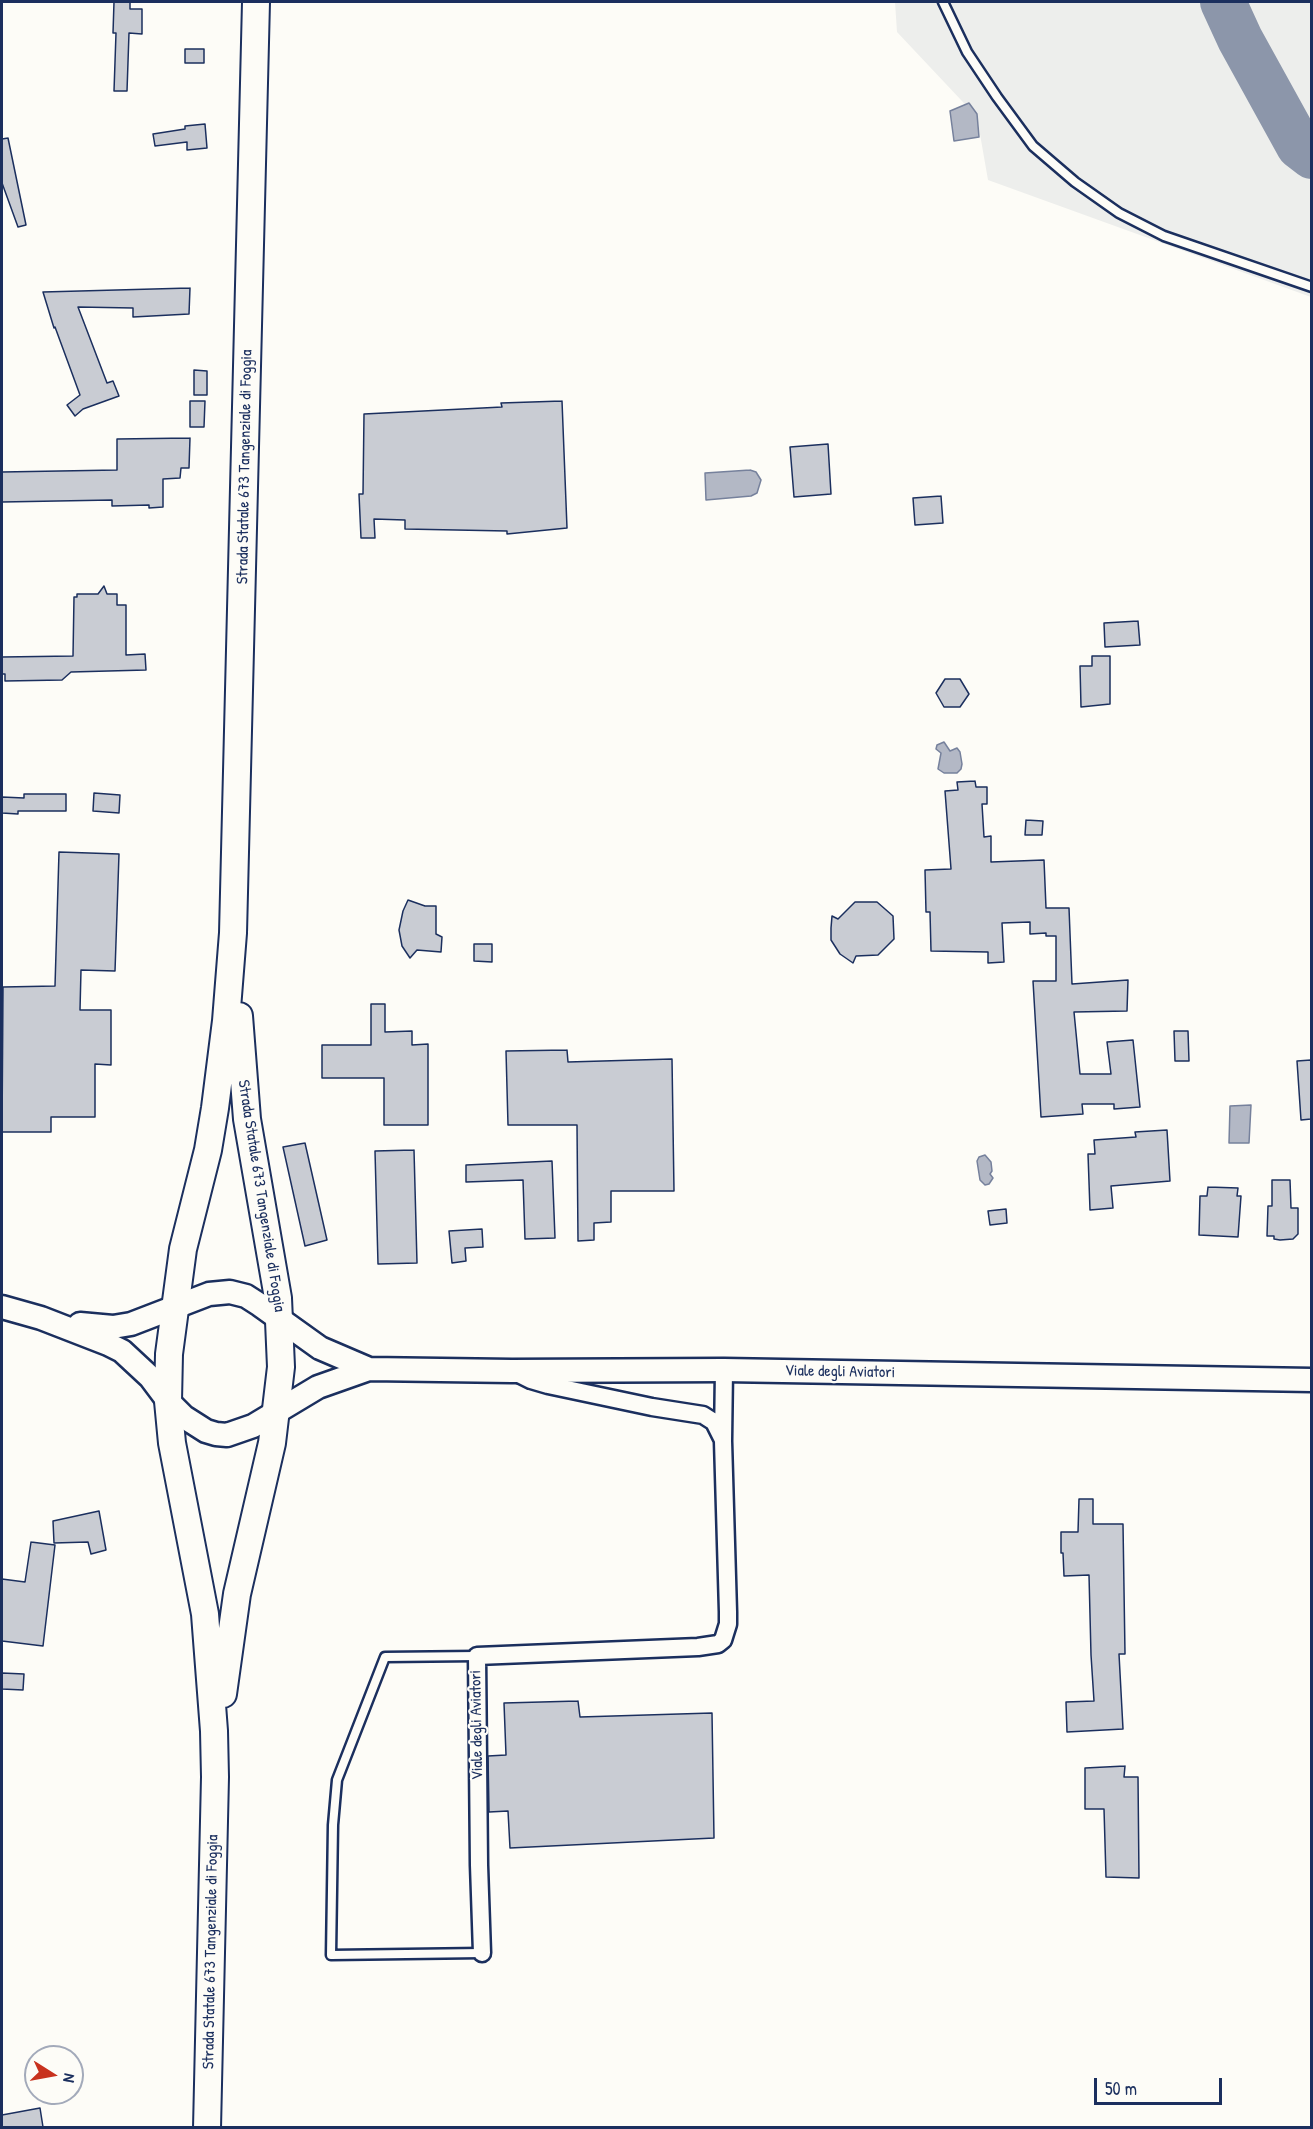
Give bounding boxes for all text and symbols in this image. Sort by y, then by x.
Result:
street label: Strada Statale 673 Tangenziale di Foggia [233,350,257,584]
street label: Strada Statale 673 Tangenziale di Foggia [233,1079,289,1313]
street label: Viale degli Aviatori [785,1361,895,1383]
street label: Viale degli Aviatori [466,1670,488,1780]
street label: Strada Statale 673 Tangenziale di Foggia [199,1835,223,2069]
north arrow [24,2045,84,2105]
scale bar [1097,2066,1224,2104]
text: N [58,2072,81,2084]
text: 50 m [1105,2076,1137,2101]

